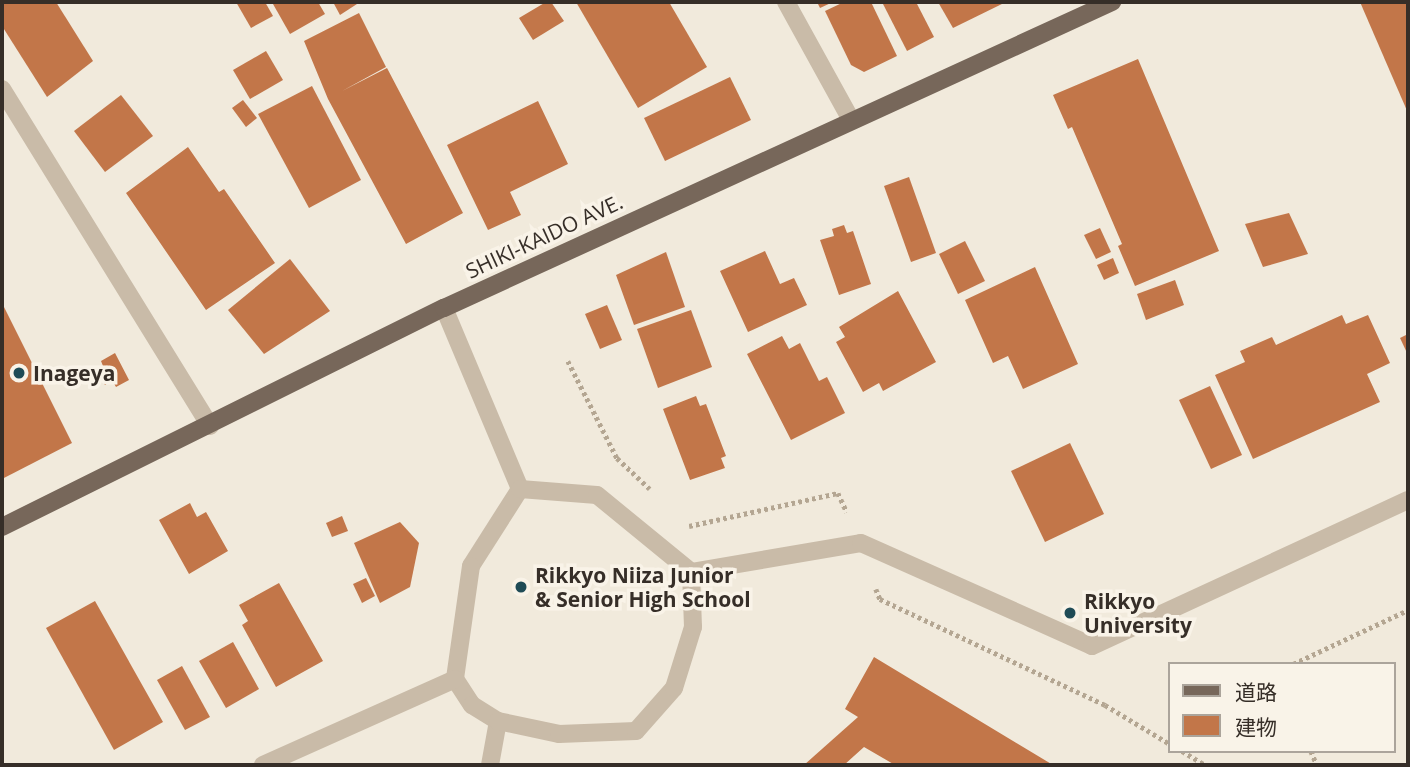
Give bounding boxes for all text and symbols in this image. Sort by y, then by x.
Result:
street label: SHIKI-KAIDO AVE. [461,189,627,283]
place label: Inageya [33,360,115,386]
marker: Inageya [11,365,27,381]
place label: Rikkyo Niiza Junior & Senior High School [535,562,751,612]
marker: Rikkyo Niiza Junior & Senior High School [513,579,529,595]
place label: Rikkyo University [1084,588,1192,638]
marker: Rikkyo University [1062,605,1078,621]
legend [1168,662,1396,753]
text: 道路 [1235,678,1277,706]
text: 建物 [1235,713,1277,741]

